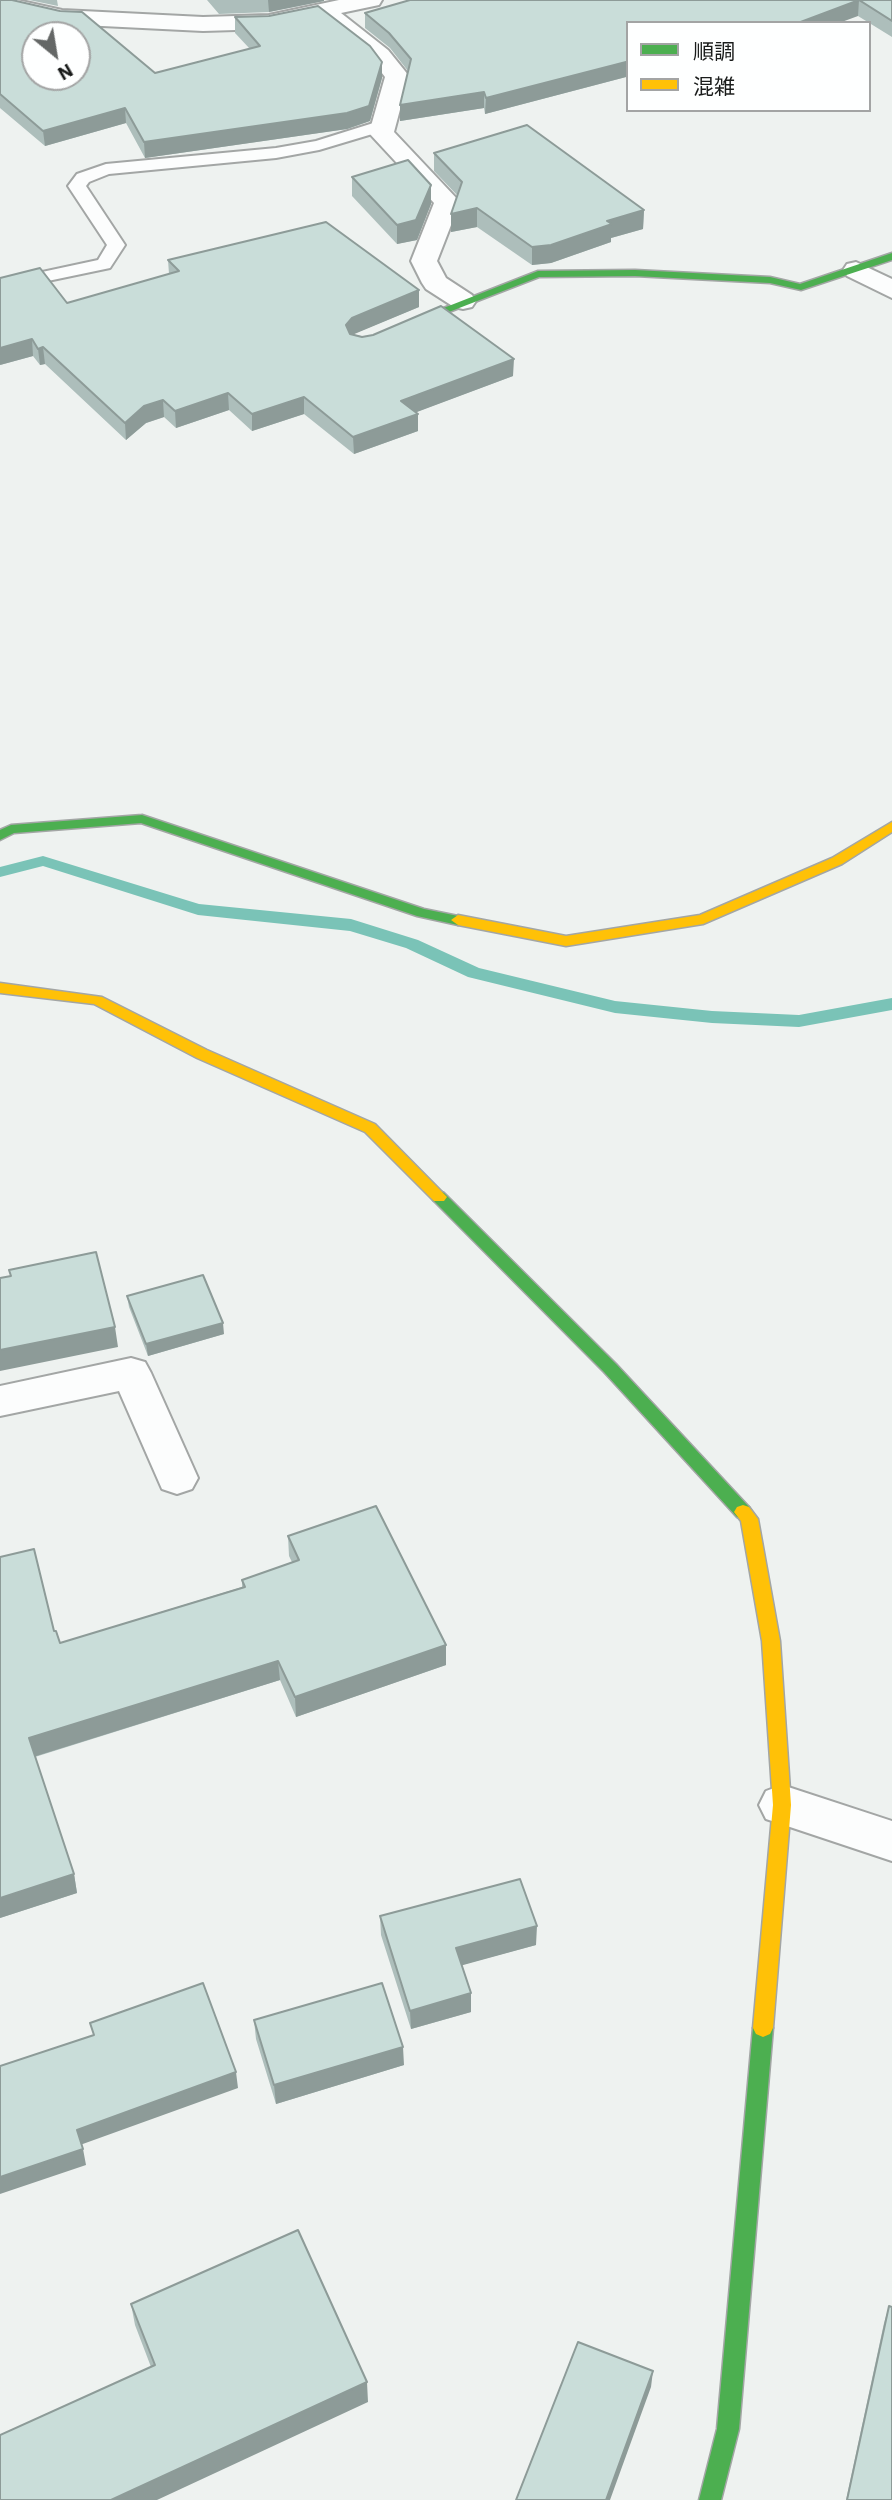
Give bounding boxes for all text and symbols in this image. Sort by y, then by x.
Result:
north arrow [21,21,91,91]
legend [626,21,871,112]
text: 順調 [693,37,735,65]
text: N [54,59,77,86]
text: 混雑 [693,72,735,100]

